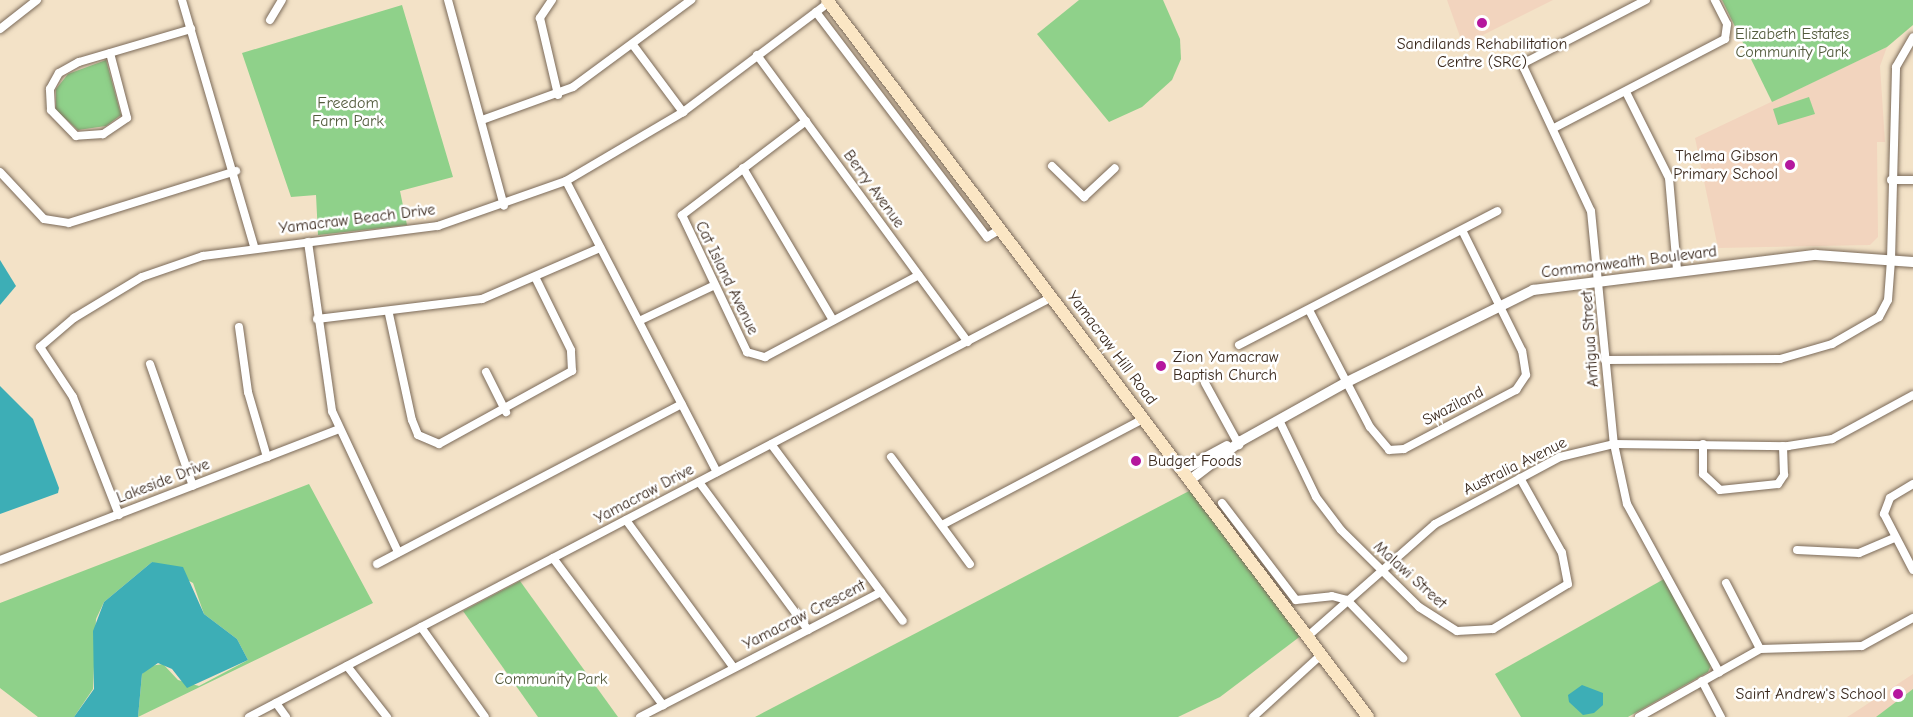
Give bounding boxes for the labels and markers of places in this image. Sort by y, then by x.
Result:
marker: Sandilands Rehabilitation Centre (SRC) [1473,14,1491,32]
place label: Sandilands Rehabilitation Centre (SRC) [1397,34,1567,72]
place label: Thelma Gibson Primary School [1673,146,1778,184]
marker: Thelma Gibson Primary School [1783,158,1797,172]
place label: Zion Yamacraw Baptish Church [1173,347,1278,385]
marker: Zion Yamacraw Baptish Church [1154,359,1168,373]
place label: Budget Foods [1148,451,1241,471]
marker: Budget Foods [1129,454,1143,468]
place label: Saint Andrew's School [1736,684,1886,704]
marker: Saint Andrew's School [1891,687,1905,701]

